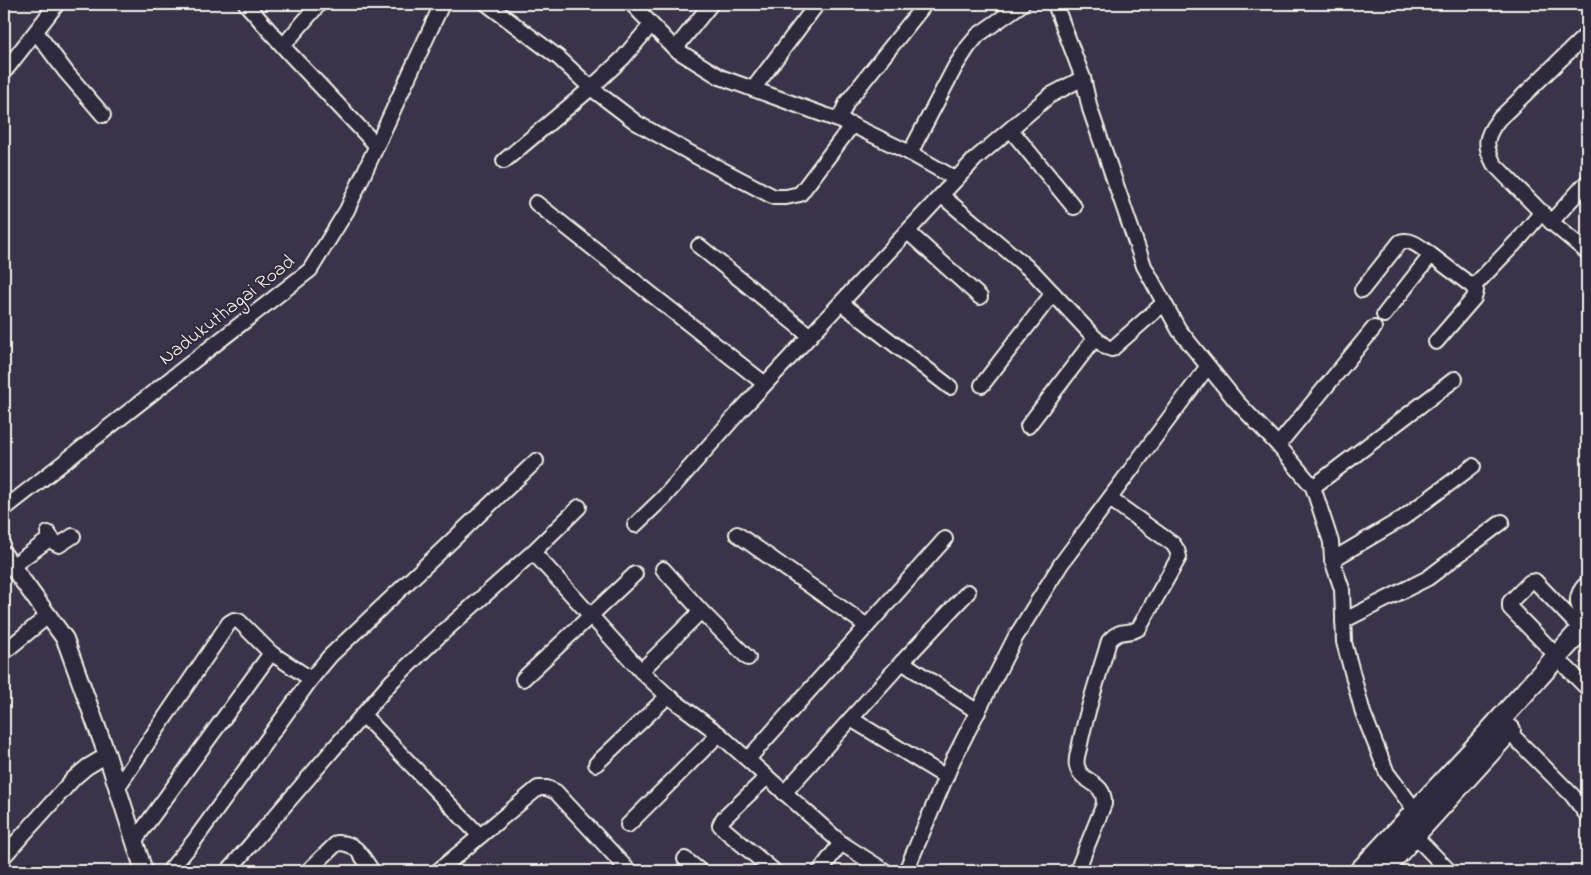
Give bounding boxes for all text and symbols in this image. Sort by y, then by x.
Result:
street label: Nadukuthagai Road [153,248,302,374]

